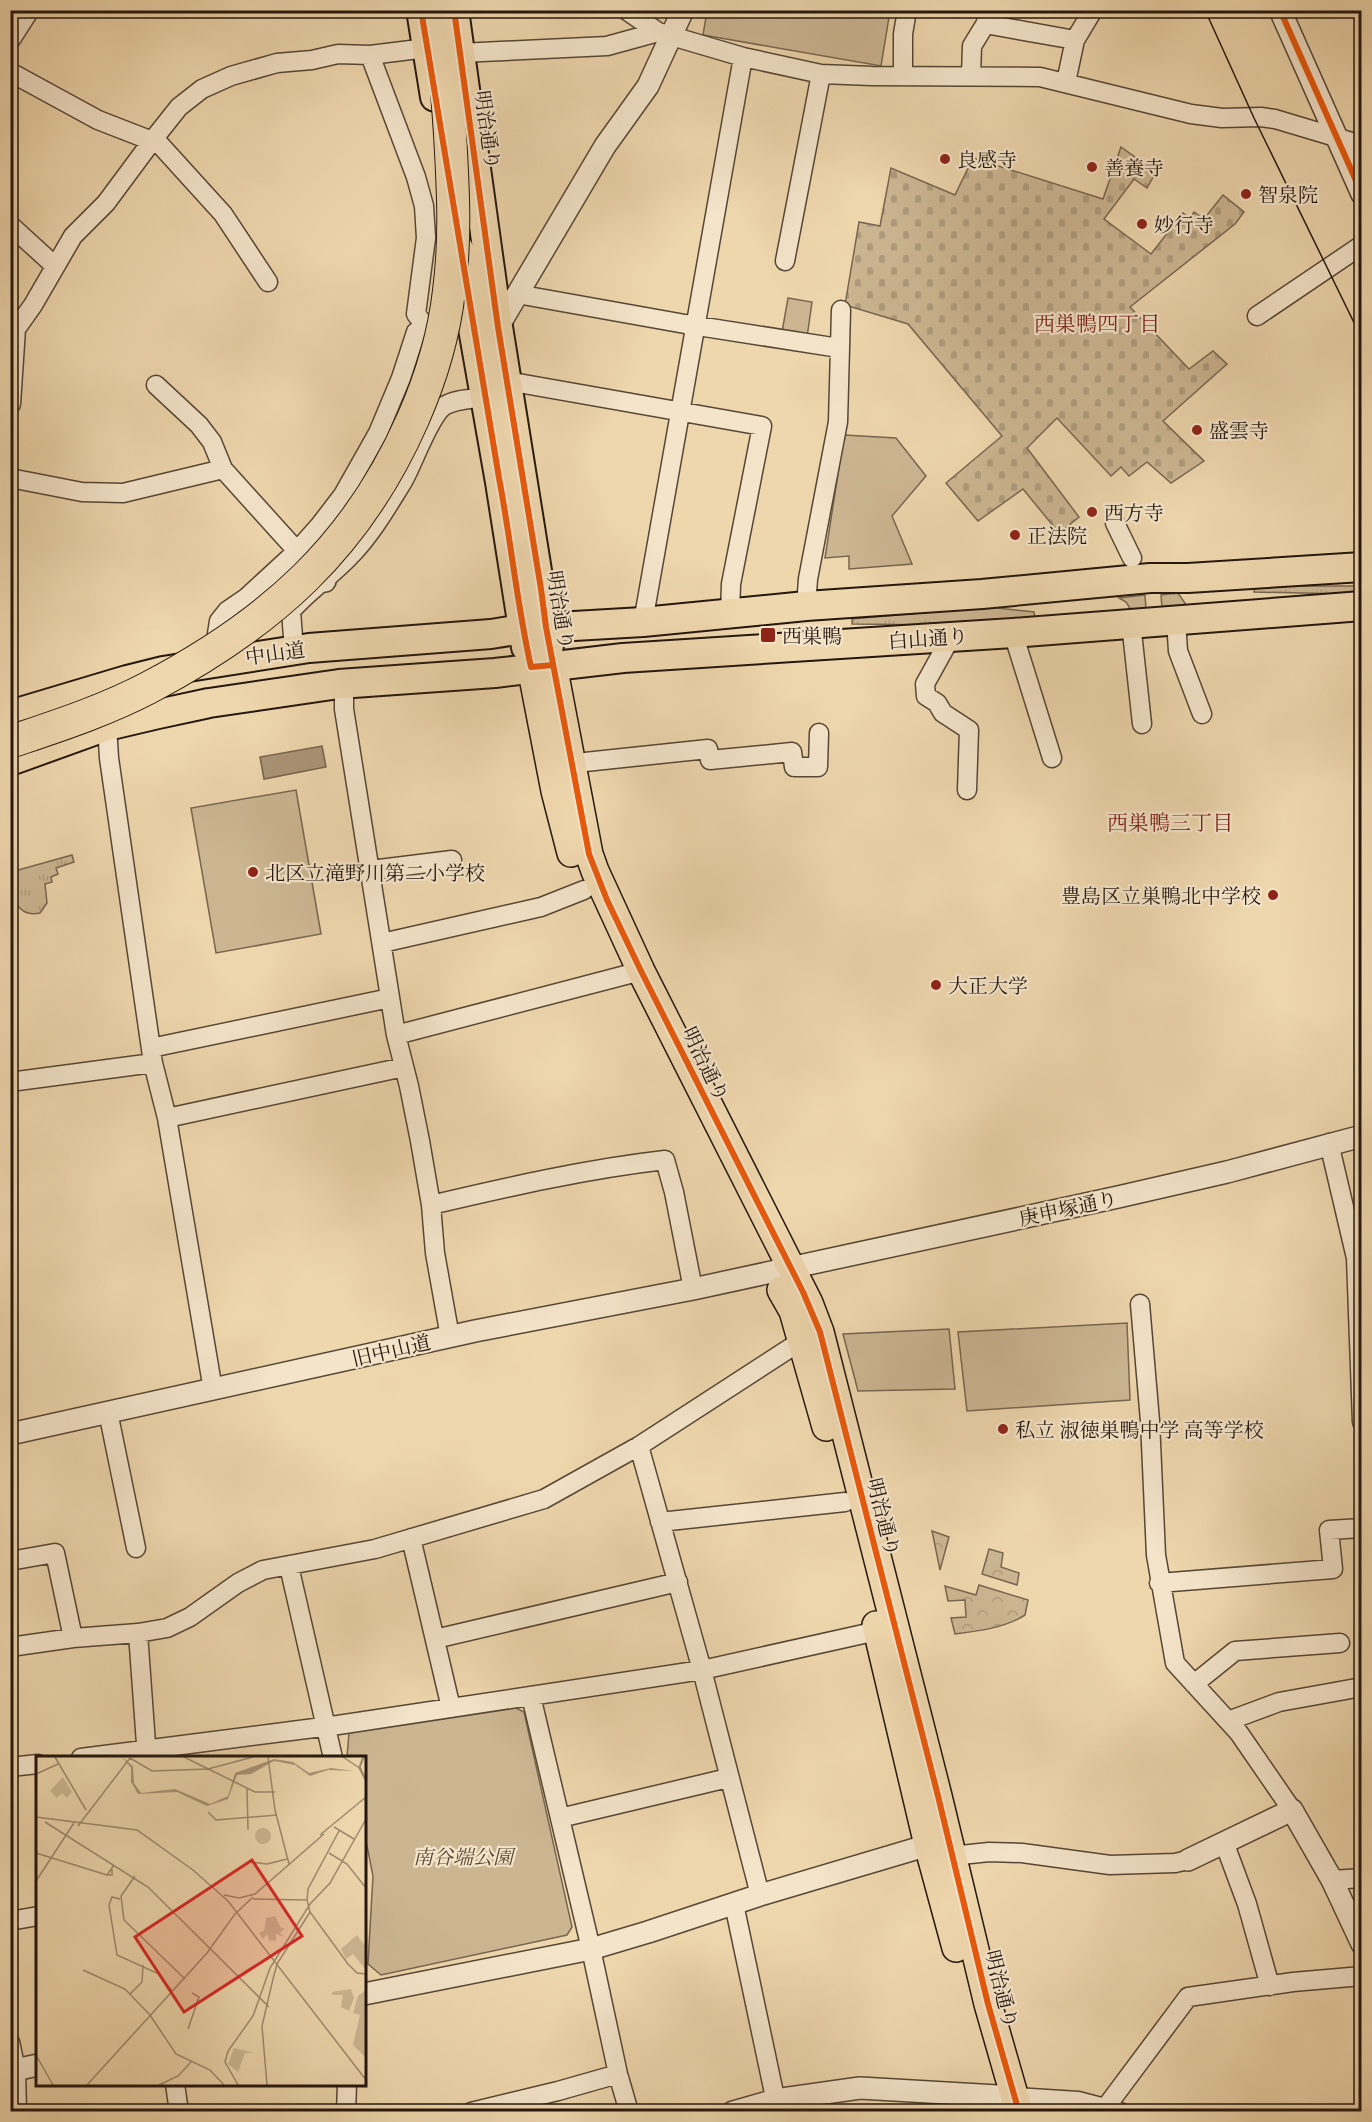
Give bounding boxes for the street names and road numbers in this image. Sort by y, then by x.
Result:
street label: 明治通り [468,88,508,172]
street label: 明治通り [540,568,582,652]
street label: 白山通り [887,621,969,655]
street label: 中山道 [243,634,307,672]
street label: 明治通り [675,1022,737,1106]
street label: 庚申塚通り [1016,1183,1120,1233]
street label: 旧中山道 [349,1327,433,1373]
street label: 明治通り [860,1475,908,1559]
street label: 明治通り [978,1947,1026,2031]

